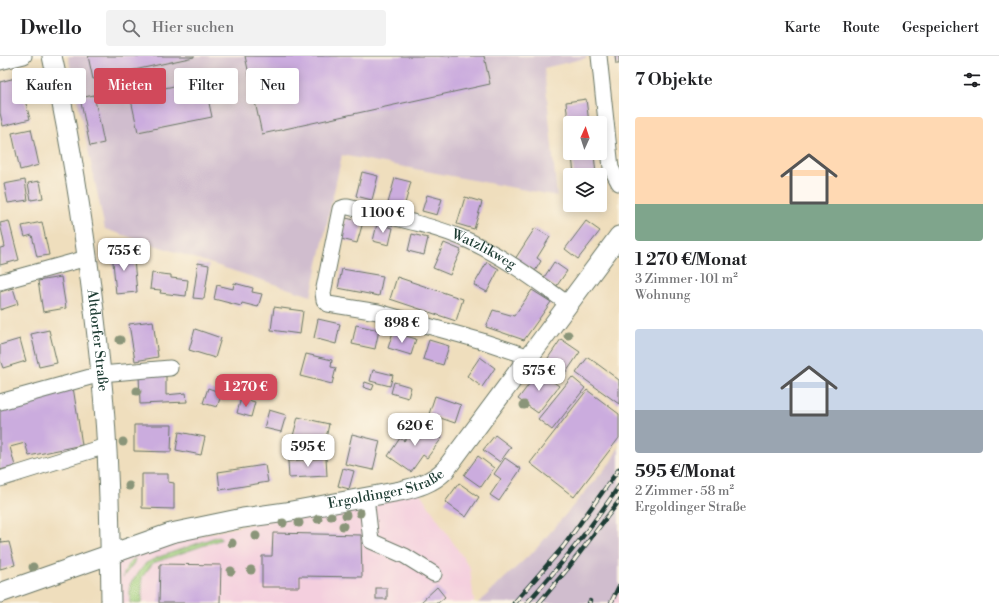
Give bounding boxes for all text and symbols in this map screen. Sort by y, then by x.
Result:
search box [106,10,386,46]
text: Dwello [20,16,82,40]
icon: search [120,17,142,39]
text: Hier suchen [152,18,234,37]
text: Karte [784,19,821,37]
text: Route [843,19,880,37]
text: Gespeichert [902,19,979,37]
chip: Kaufen [12,68,86,104]
chip: Mieten [94,68,166,104]
chip: Filter [174,68,238,104]
chip: Neu [246,68,299,104]
text: 7 Objekte [635,69,713,91]
icon: filters [961,69,983,91]
north arrow [563,116,607,160]
map controls [563,116,607,212]
icon: home [773,143,845,215]
button: layers [563,168,607,212]
pin: 1 100 € [346,200,420,234]
text: 1 100 € [361,205,405,221]
street label: Watzlikweg [448,225,520,274]
pin: 755 € [96,238,152,272]
text: 755 € [107,243,141,259]
text: 1 270 €/Monat [635,249,747,271]
text: 3 Zimmer · 101 m² [635,271,738,287]
street label: Altdorfer Straße [82,287,112,392]
text: Wohnung [635,287,691,303]
pin: 898 € [374,310,430,344]
text: 898 € [384,315,420,331]
icon: home [773,355,845,427]
pin: 575 € [511,358,567,392]
text: 575 € [522,363,556,379]
pin: 1 270 € [209,374,283,408]
text: 1 270 € [224,379,268,395]
pin: 620 € [387,413,443,447]
text: 620 € [397,418,433,434]
pin: 595 € [280,434,336,468]
text: 595 € [291,439,325,455]
text: 595 €/Monat [635,461,735,483]
street label: Ergoldinger Straße [326,465,448,513]
text: 2 Zimmer · 58 m² [635,483,734,499]
text: Ergoldinger Straße [635,499,746,515]

